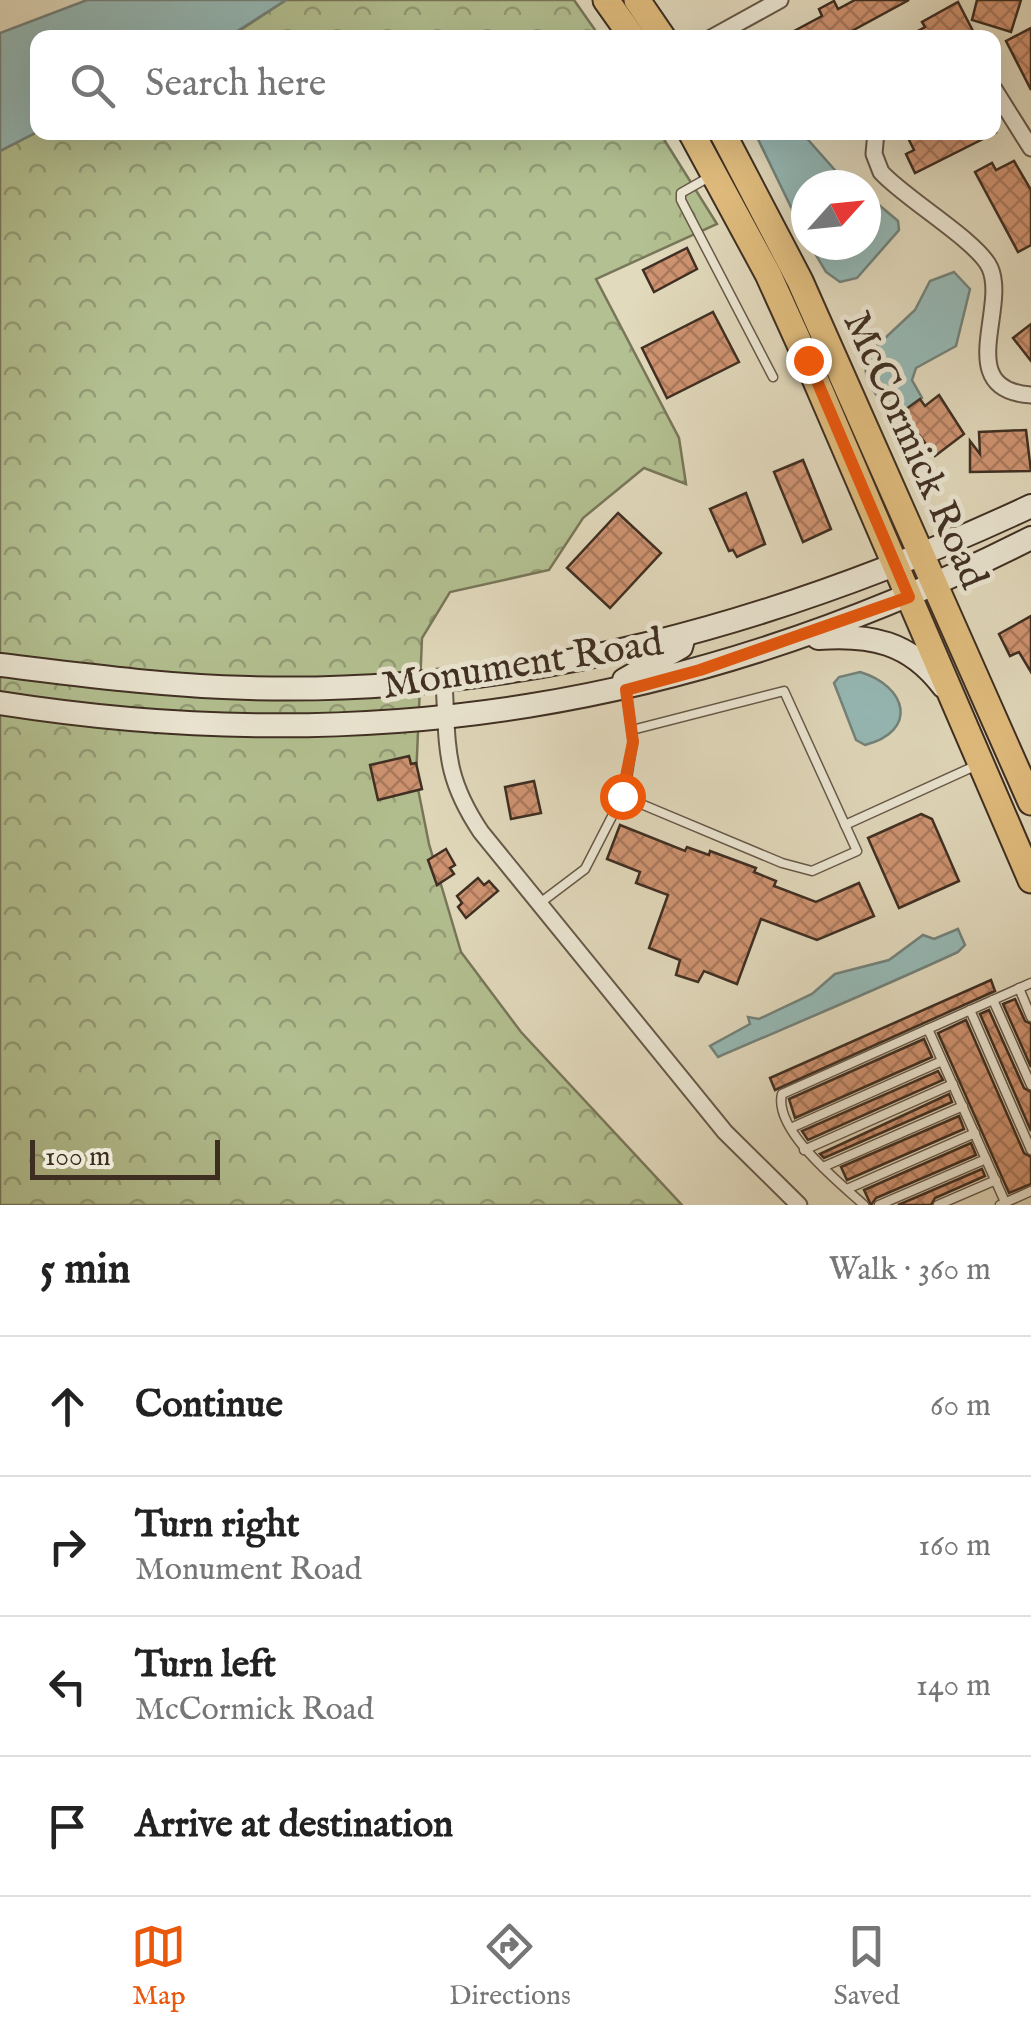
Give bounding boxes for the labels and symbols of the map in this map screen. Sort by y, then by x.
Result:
north arrow [791,170,881,260]
street label: McCormick Road [830,304,998,598]
route end [786,338,832,384]
street label: Monument Road [379,618,667,713]
route start [600,774,646,820]
scale bar [30,1135,220,1180]

